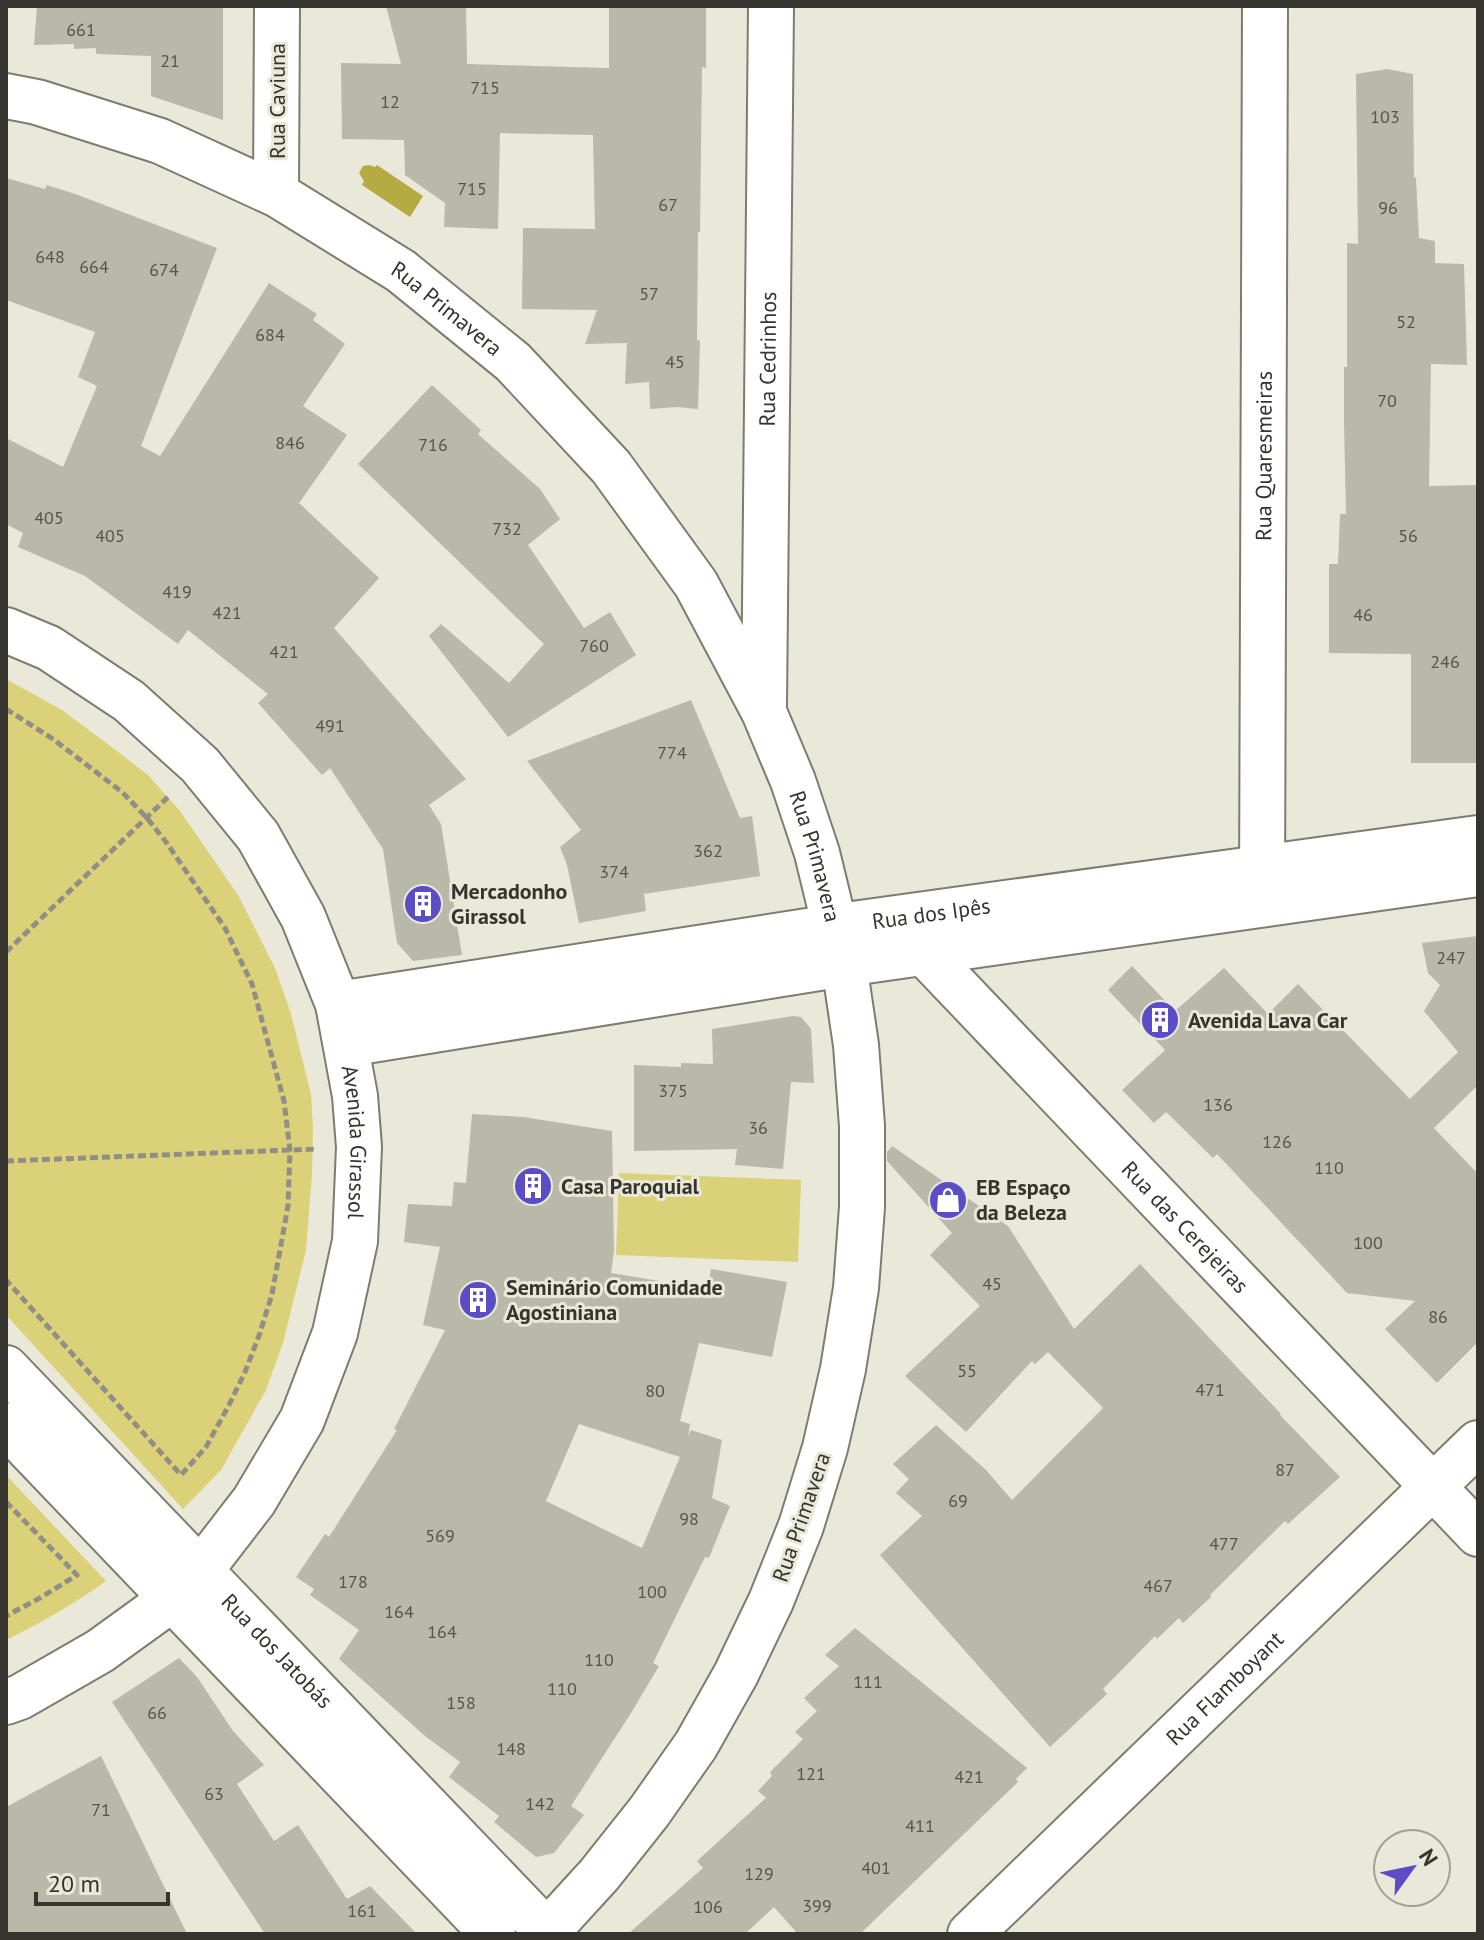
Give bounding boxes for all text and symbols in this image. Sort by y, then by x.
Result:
house number: 661 [66,18,96,41]
street label: Rua Caviuna [263,43,291,159]
house number: 21 [160,49,180,72]
house number: 715 [470,76,500,99]
house number: 12 [380,90,400,113]
house number: 103 [1370,105,1400,128]
house number: 715 [457,177,487,200]
house number: 67 [658,193,678,216]
house number: 96 [1378,196,1398,219]
house number: 648 [35,245,65,268]
house number: 664 [79,255,109,278]
street label: Rua Primavera [386,255,508,362]
house number: 674 [149,258,179,281]
house number: 57 [639,282,659,305]
street label: Rua Cedrinhos [753,291,782,427]
house number: 52 [1396,310,1416,333]
house number: 684 [255,323,285,346]
house number: 45 [665,350,685,373]
street label: Rua Quaresmeiras [1249,371,1278,541]
house number: 70 [1377,389,1397,412]
house number: 846 [275,431,305,454]
house number: 716 [418,433,448,456]
house number: 405 [34,506,64,529]
house number: 732 [492,517,522,540]
house number: 405 [95,524,125,547]
house number: 56 [1398,524,1418,547]
house number: 419 [162,580,192,603]
house number: 421 [212,601,242,624]
house number: 46 [1353,603,1373,626]
house number: 760 [579,634,609,657]
house number: 421 [269,640,299,663]
house number: 246 [1430,650,1460,673]
house number: 491 [315,714,345,737]
house number: 774 [657,741,687,764]
street label: Rua Primavera [783,787,847,925]
house number: 362 [693,839,723,862]
house number: 374 [599,860,629,883]
place label: Mercadonho Girassol [451,877,568,930]
building icon: Mercadonho Girassol [402,883,444,925]
street label: Rua dos Ipês [870,891,992,935]
house number: 247 [1436,946,1466,969]
building icon: Avenida Lava Car [1139,999,1181,1041]
place label: Avenida Lava Car [1188,1006,1348,1034]
street label: Avenida Girassol [336,1063,373,1221]
house number: 375 [658,1079,688,1102]
house number: 136 [1203,1093,1233,1116]
house number: 36 [748,1116,768,1139]
house number: 126 [1262,1130,1292,1153]
street label: Rua das Cerejeiras [1116,1155,1255,1299]
house number: 110 [1314,1156,1344,1179]
building icon: Casa Paroquial [512,1165,554,1207]
place label: Casa Paroquial [561,1172,700,1200]
place label: EB Espaço da Beleza [976,1173,1071,1226]
shop icon: EB Espaço da Beleza [927,1179,969,1221]
house number: 100 [1353,1231,1383,1254]
house number: 45 [982,1272,1002,1295]
place label: Seminário Comunidade Agostiniana [506,1273,723,1326]
building icon: Seminário Comunidade Agostiniana [457,1279,499,1321]
house number: 86 [1428,1305,1448,1328]
house number: 55 [957,1359,977,1382]
house number: 471 [1195,1378,1225,1401]
house number: 80 [645,1379,665,1402]
street label: Rua Primavera [766,1449,836,1585]
house number: 87 [1275,1458,1295,1481]
house number: 69 [948,1489,968,1512]
house number: 98 [679,1507,699,1530]
house number: 569 [425,1524,455,1547]
house number: 477 [1209,1532,1239,1555]
house number: 178 [338,1570,368,1593]
house number: 467 [1143,1574,1173,1597]
house number: 100 [637,1580,667,1603]
street label: Rua dos Jatobás [216,1588,339,1714]
house number: 164 [384,1600,414,1623]
house number: 164 [427,1620,457,1643]
street label: Rua Flamboyant [1160,1625,1289,1751]
house number: 110 [584,1648,614,1671]
house number: 111 [853,1670,883,1693]
house number: 110 [547,1677,577,1700]
house number: 158 [446,1691,476,1714]
house number: 66 [147,1701,167,1724]
house number: 148 [496,1737,526,1760]
house number: 121 [796,1762,826,1785]
house number: 421 [954,1765,984,1788]
house number: 63 [204,1782,224,1805]
house number: 142 [525,1792,555,1815]
house number: 71 [91,1798,111,1821]
house number: 411 [905,1814,935,1837]
north arrow [1372,1828,1452,1908]
text: N [1413,1843,1444,1871]
scale bar [36,1856,168,1906]
house number: 401 [861,1856,891,1879]
house number: 129 [744,1862,774,1885]
text: 20 m [48,1868,100,1899]
house number: 399 [802,1894,832,1917]
house number: 106 [693,1895,723,1918]
house number: 161 [347,1899,377,1922]

